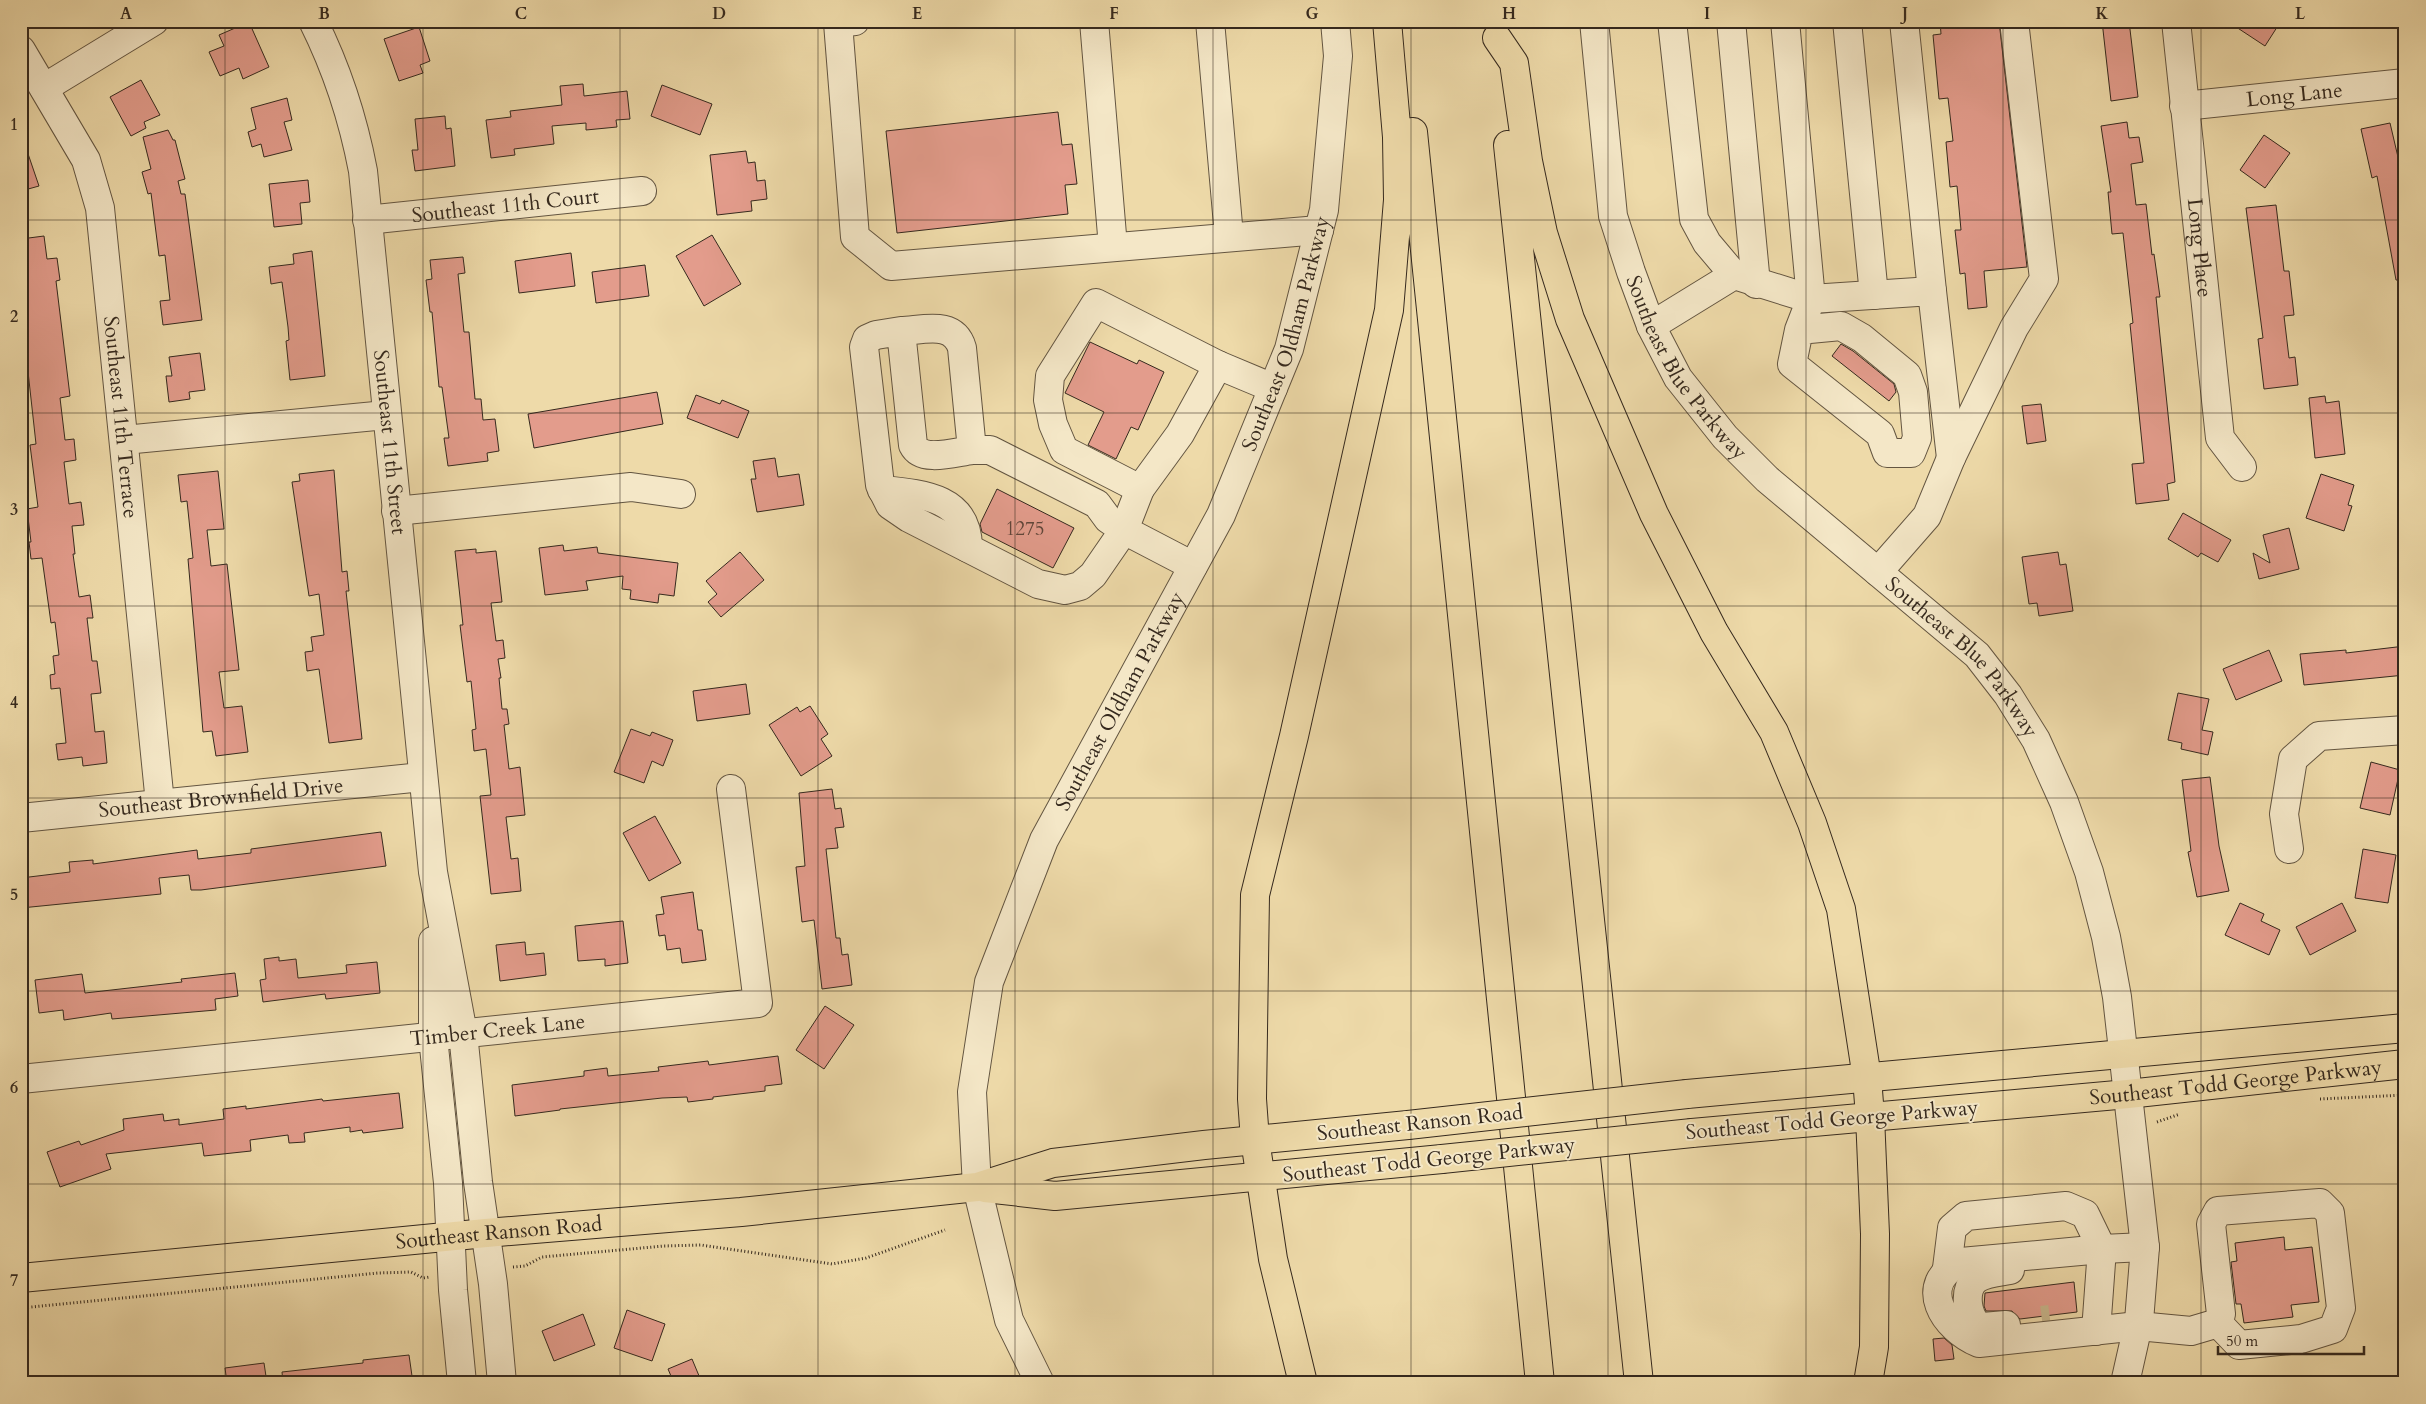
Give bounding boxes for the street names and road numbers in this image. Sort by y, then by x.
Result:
street label: Long Lane [2245,75,2344,114]
street label: Southeast 11th Court [410,181,601,230]
street label: Long Place [2180,197,2220,299]
street label: Southeast Oldham Parkway [1234,213,1336,455]
street label: Southeast Blue Parkway [1619,271,1754,466]
street label: Southeast 11th Terrace [96,315,146,520]
street label: Southeast 11th Street [366,348,414,536]
street label: Southeast Blue Parkway [1879,570,2045,743]
street label: Southeast Oldham Parkway [1048,586,1191,816]
street label: Southeast Brownfield Drive [97,771,345,824]
street label: Timber Creek Lane [408,1006,587,1053]
street label: Southeast Todd George Parkway [2088,1052,2383,1112]
street label: Southeast Todd George Parkway [1684,1093,1980,1147]
street label: Southeast Ranson Road [1315,1098,1525,1148]
street label: Southeast Todd George Parkway [1281,1130,1577,1190]
street label: Southeast Ranson Road [394,1209,603,1256]

